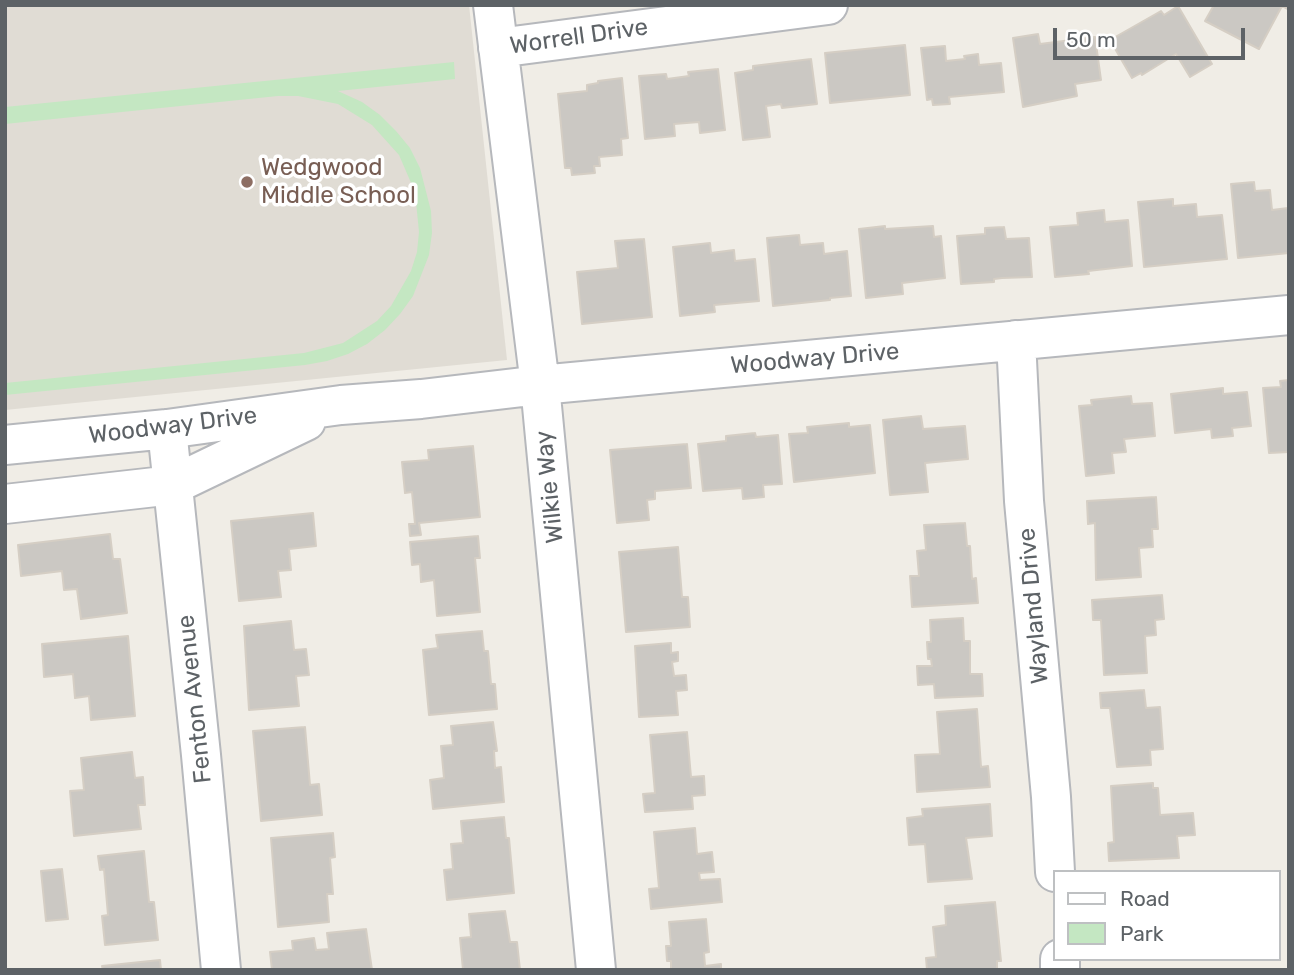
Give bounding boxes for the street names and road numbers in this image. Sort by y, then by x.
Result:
street label: Worrell Drive [508,13,650,61]
street label: Woodway Drive [729,337,901,381]
street label: Woodway Drive [87,401,259,451]
street label: Wilkie Way [530,429,570,545]
street label: Wayland Drive [1013,527,1055,685]
street label: Fenton Avenue [172,613,218,785]

